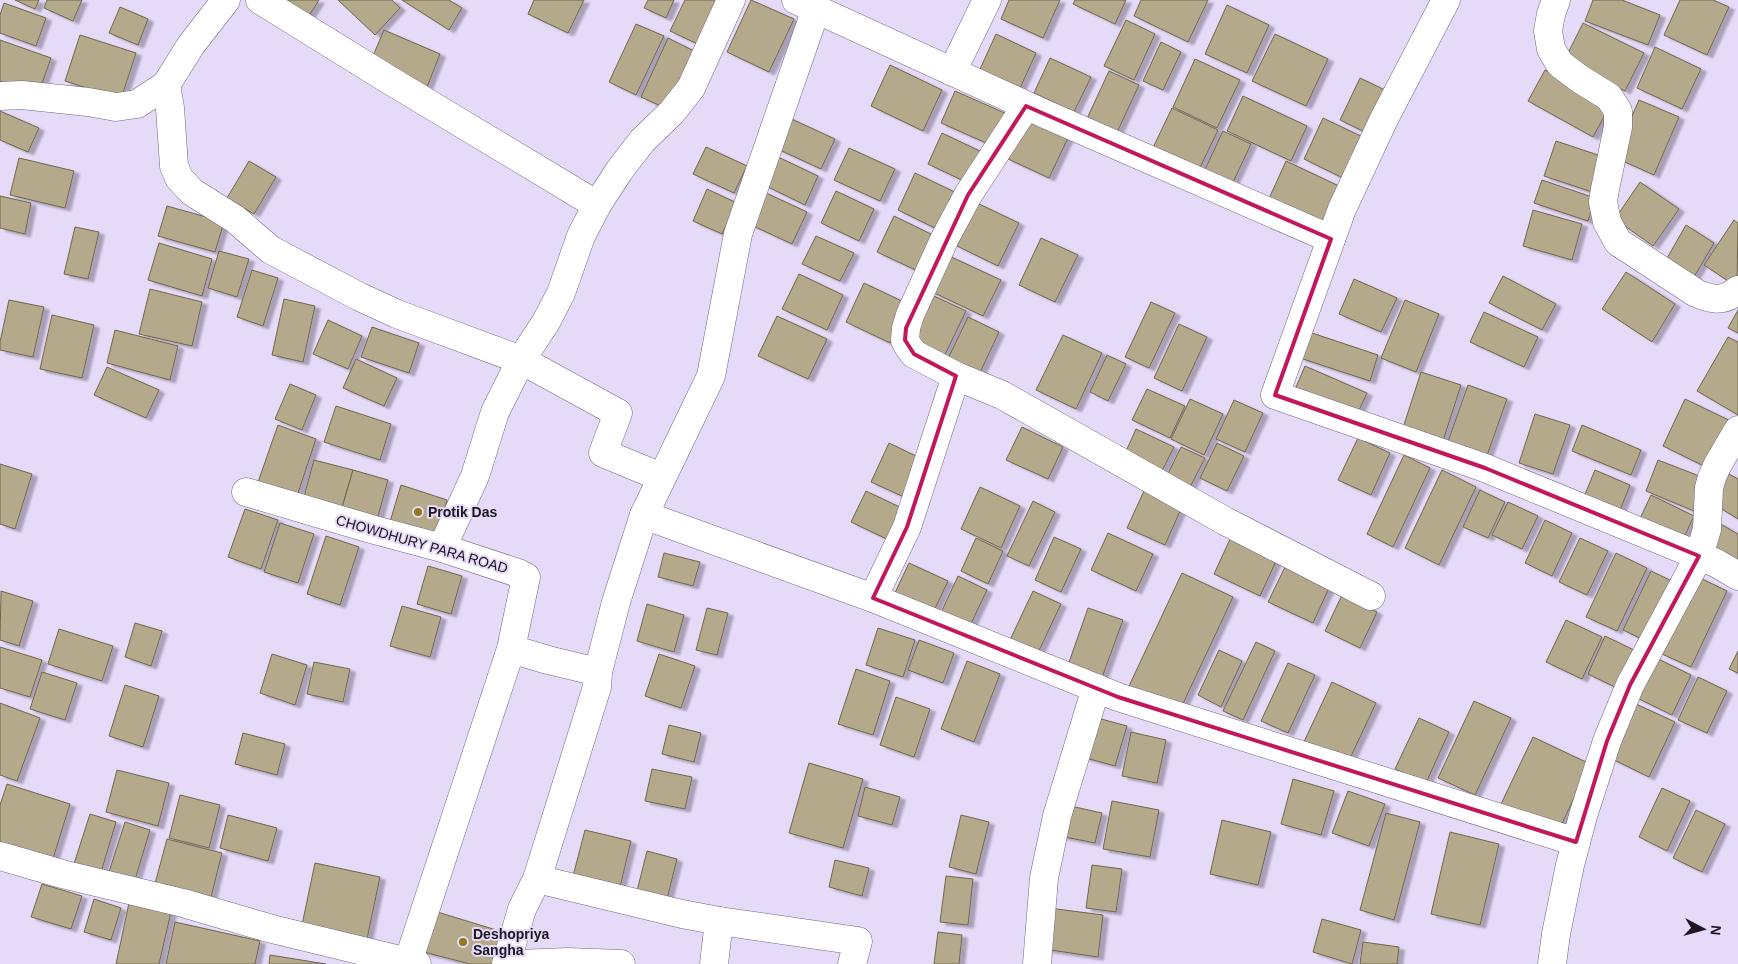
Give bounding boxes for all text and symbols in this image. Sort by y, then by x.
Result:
place label: Protik Das [428,504,497,520]
marker: Protik Das [412,506,424,518]
street label: CHOWDHURY PARA ROAD [334,512,510,576]
north arrow [1678,904,1728,954]
text: N [1707,924,1724,936]
place label: Deshopriya Sangha [473,926,549,958]
marker: Deshopriya Sangha [457,936,469,948]

